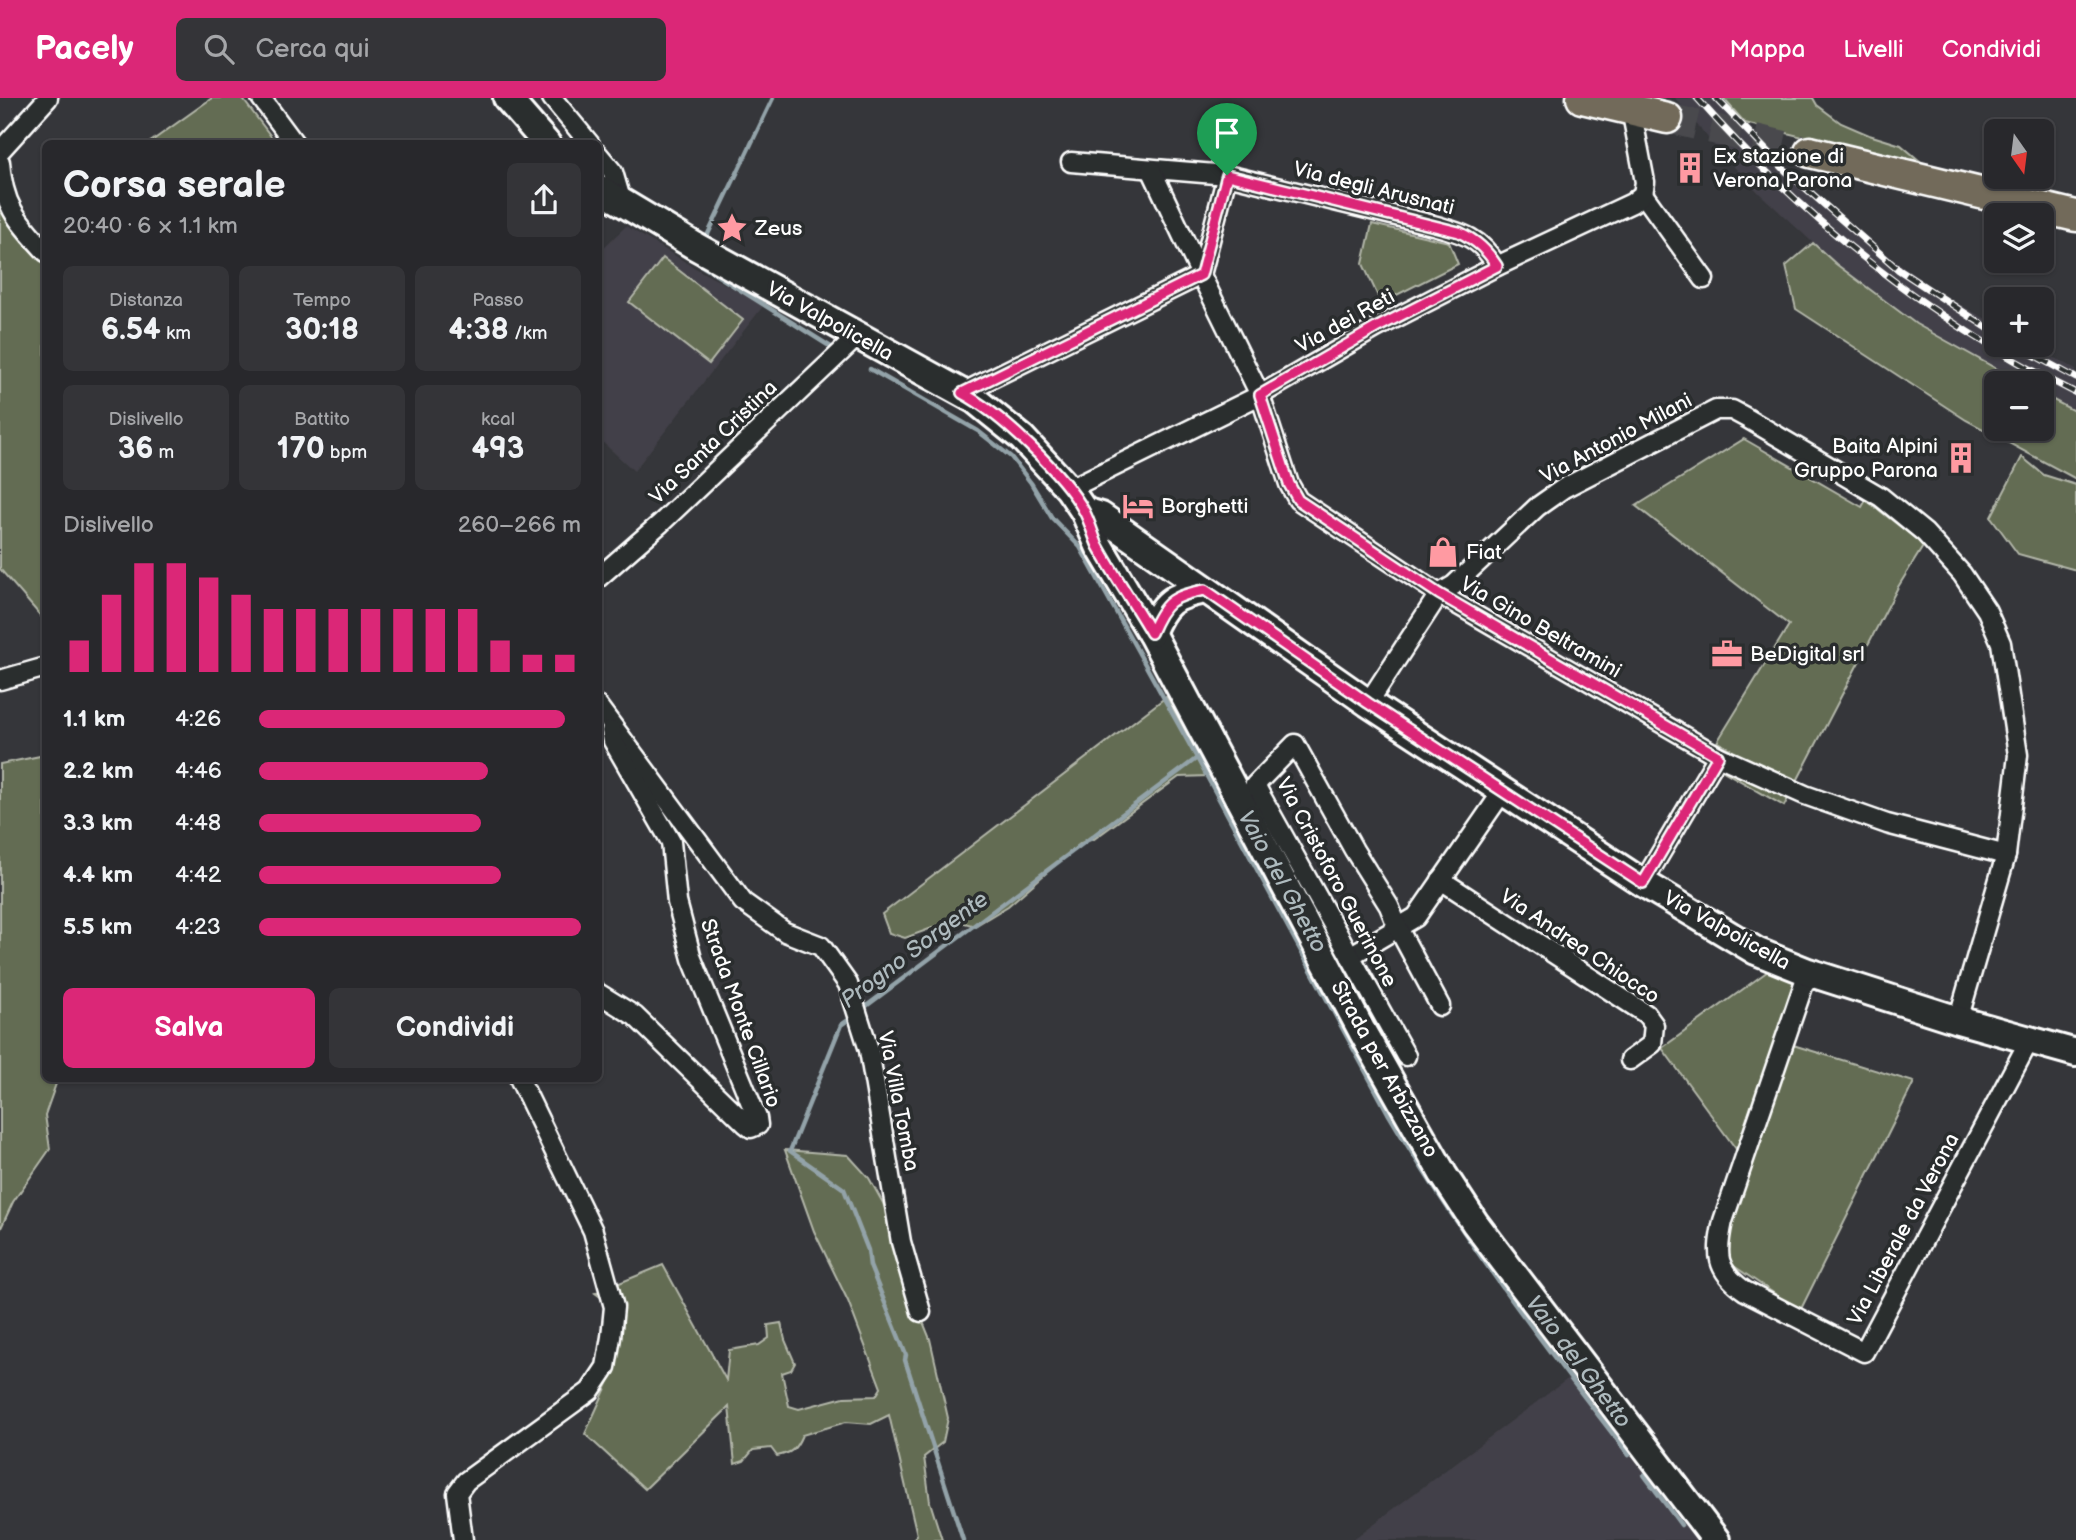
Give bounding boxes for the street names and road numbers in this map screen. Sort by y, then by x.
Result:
street label: Via degli Arusnati [1291,156,1457,221]
street label: Via Valpolicella [762,276,898,367]
street label: Via dei Reti [1291,284,1399,359]
street label: Via Santa Cristina [644,375,782,510]
street label: Via Antonio Milani [1536,388,1696,489]
street label: Via Gino Beltramini [1456,571,1626,684]
street label: Via Cristoforo Guerinone [1271,773,1402,991]
street label: Via Andrea Chiocco [1495,884,1664,1009]
street label: Via Valpolicella [1659,885,1795,976]
street label: Strada Monte Cillario [695,915,786,1111]
street label: Strada per Arbizzano [1326,976,1444,1162]
street label: Via Villa Tomba [873,1029,924,1173]
street label: Via Liberale da Verona [1842,1129,1965,1330]

